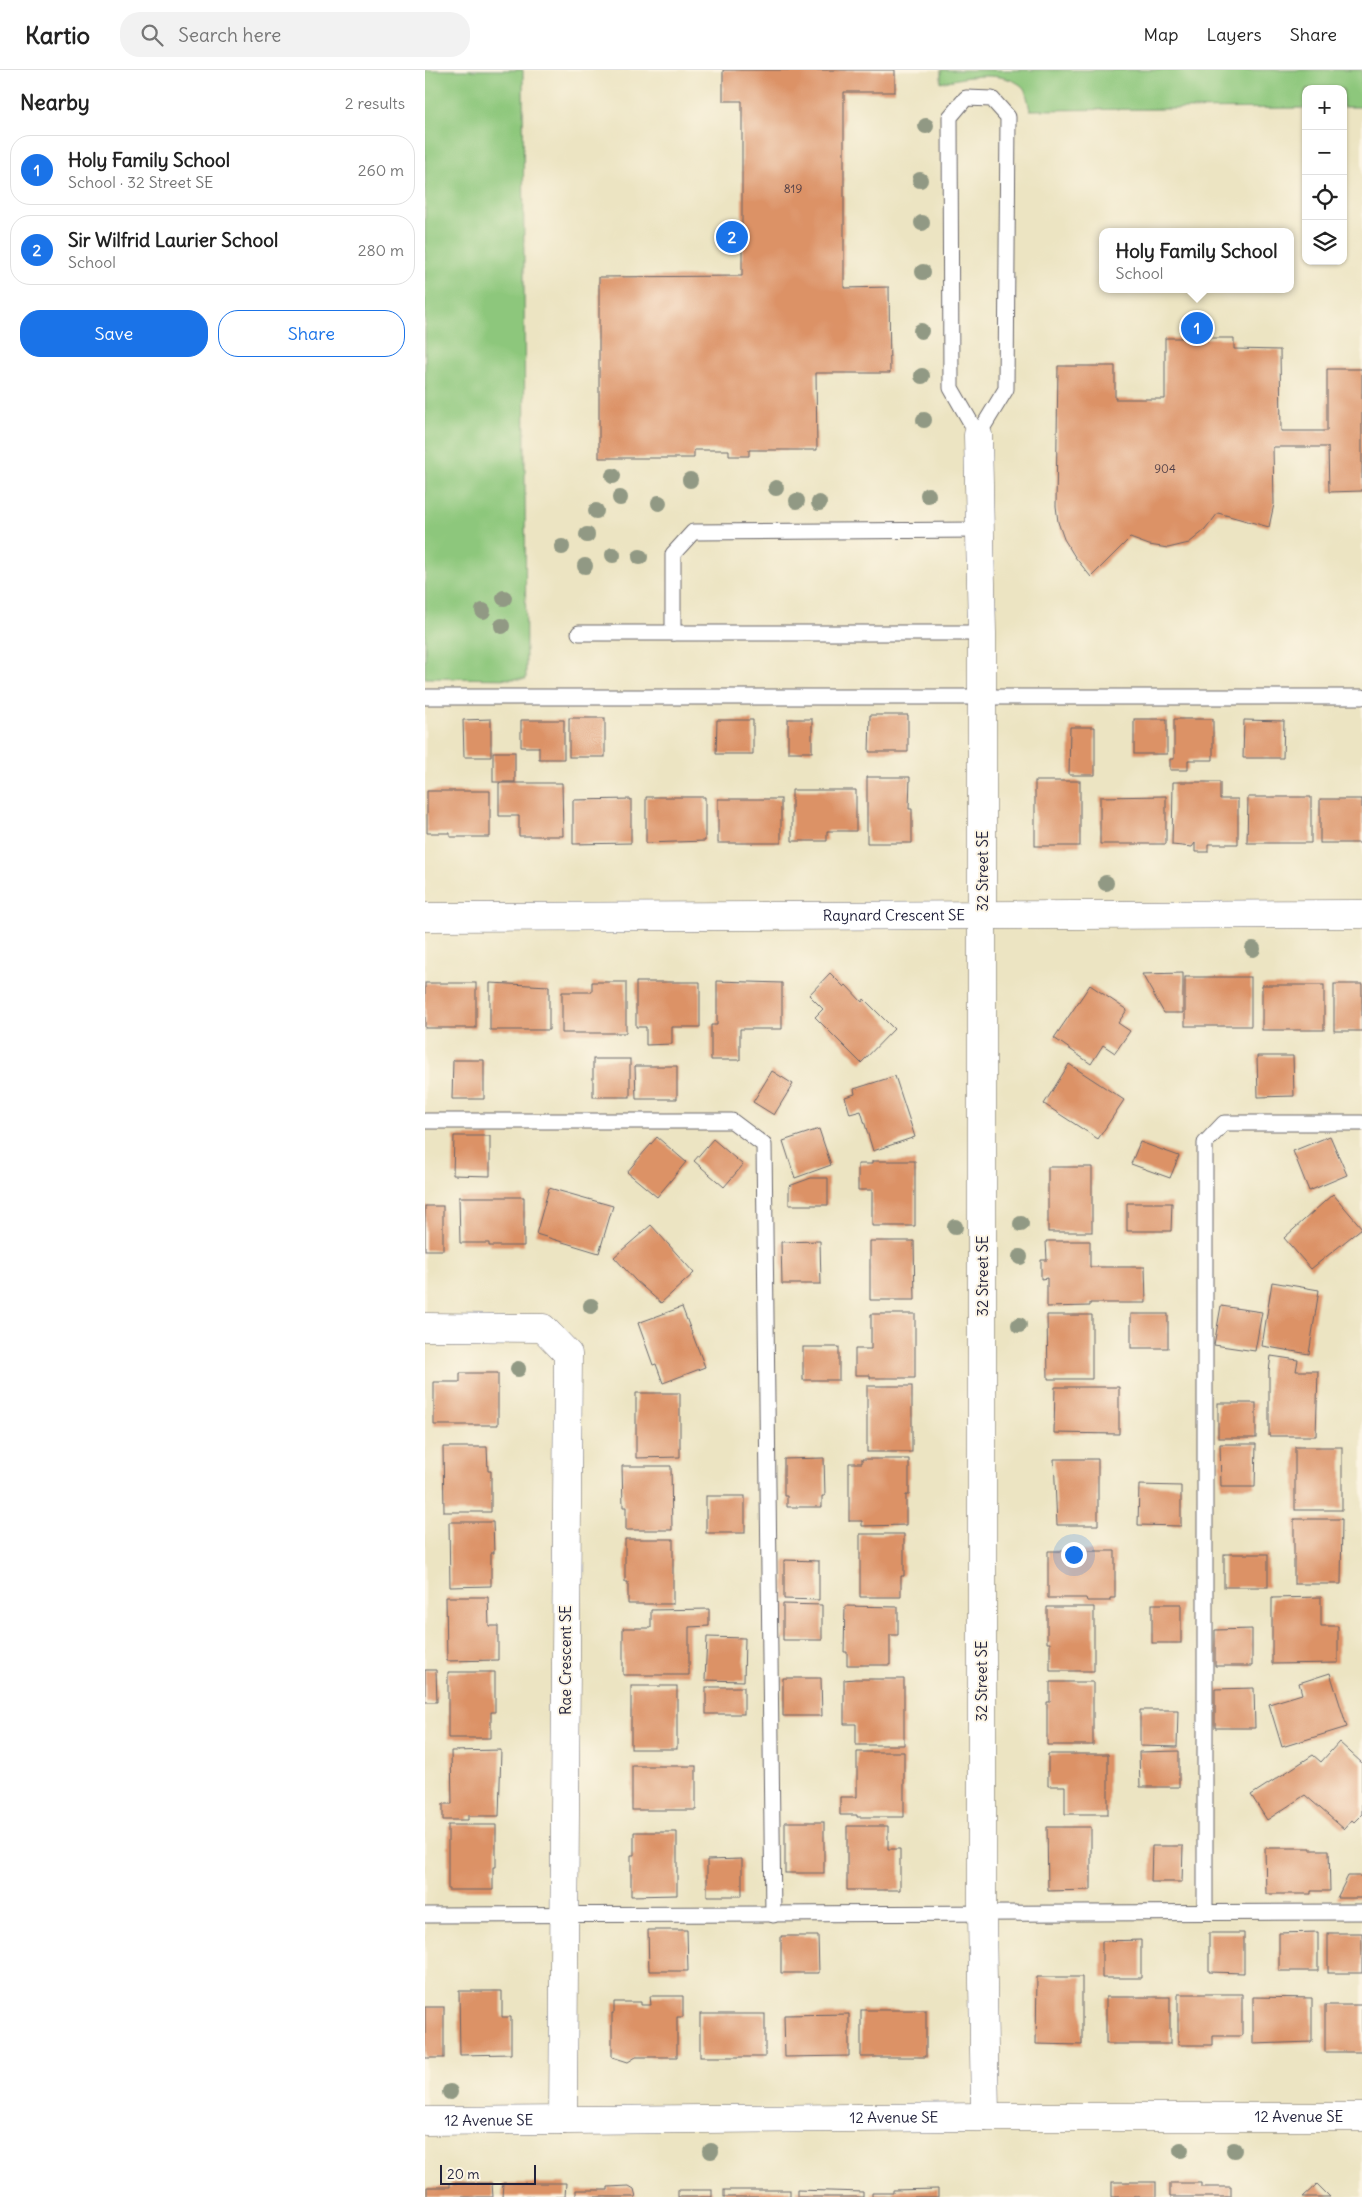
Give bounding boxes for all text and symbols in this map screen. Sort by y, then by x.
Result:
search box [120,12,470,57]
text: Kartio [25,20,90,50]
icon: search [138,21,166,49]
text: Search here [178,23,281,47]
text: Map [1143,23,1178,46]
text: Layers [1206,23,1262,46]
text: Share [1290,23,1337,46]
map controls [1302,85,1347,265]
button: + [1302,85,1347,130]
text: Nearby [20,89,90,116]
text: 2 results [345,93,405,113]
button: − [1302,130,1347,175]
text: Holy Family School [68,148,230,172]
text: 1 [34,160,40,180]
text: 260 m [358,160,404,180]
text: School · 32 Street SE [68,172,214,192]
button: locate [1302,175,1347,220]
house number: 819 [784,181,802,196]
pin: 2 [716,218,748,256]
button: layers [1302,220,1347,265]
text: Sir Wilfrid Laurier School [68,228,278,252]
popup [1099,228,1294,293]
text: Holy Family School [1116,239,1277,263]
text: 2 [33,240,41,260]
text: 280 m [358,240,404,260]
text: School [68,252,116,272]
text: School [1116,263,1163,283]
pin: 1 [1181,309,1213,347]
button: Save [20,310,208,357]
button: Share [218,310,405,357]
house number: 904 [1154,461,1176,476]
street label: 32 Street SE [973,830,992,912]
street label: Raynard Crescent SE [823,905,965,925]
street label: 32 Street SE [973,1235,992,1317]
your location [1061,1542,1087,1568]
street label: Rae Crescent SE [556,1605,575,1715]
street label: 32 Street SE [972,1640,991,1722]
street label: 12 Avenue SE [849,2107,939,2127]
street label: 12 Avenue SE [1255,2107,1344,2126]
street label: 12 Avenue SE [444,2110,534,2130]
scale bar [440,2162,536,2185]
text: 20 m [447,2165,480,2183]

